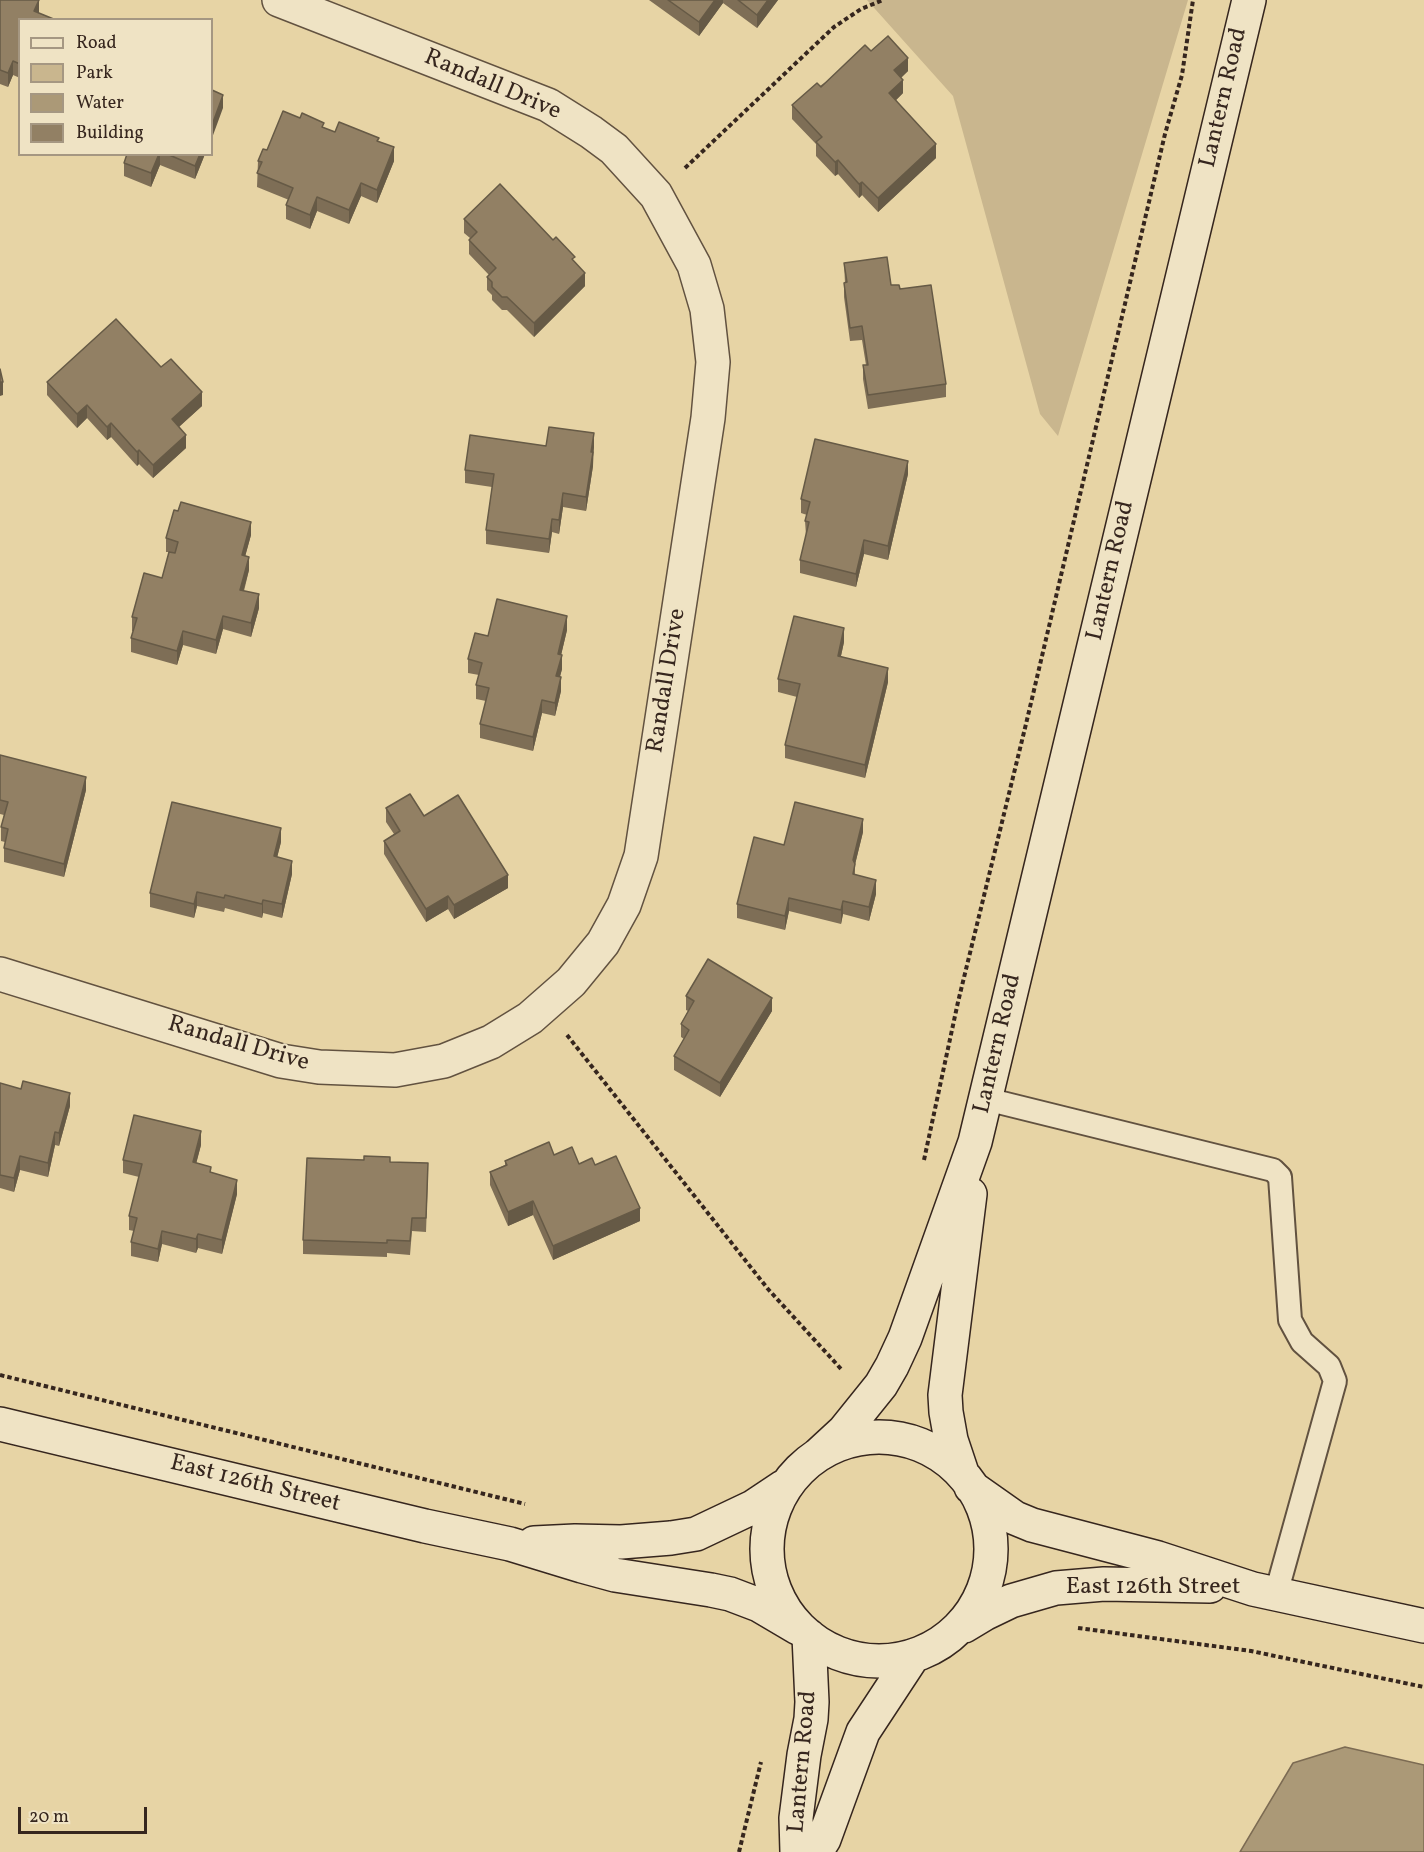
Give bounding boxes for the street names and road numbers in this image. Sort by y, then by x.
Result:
street label: Lantern Road [1195,25,1255,171]
street label: Randall Drive [419,44,565,128]
street label: Lantern Road [1082,498,1142,644]
street label: Randall Drive [642,607,694,755]
street label: Lantern Road [969,971,1029,1117]
street label: Randall Drive [164,1011,312,1079]
street label: East 126th Street [167,1450,343,1520]
street label: East 126th Street [1066,1575,1240,1603]
street label: Lantern Road [783,1690,825,1834]

